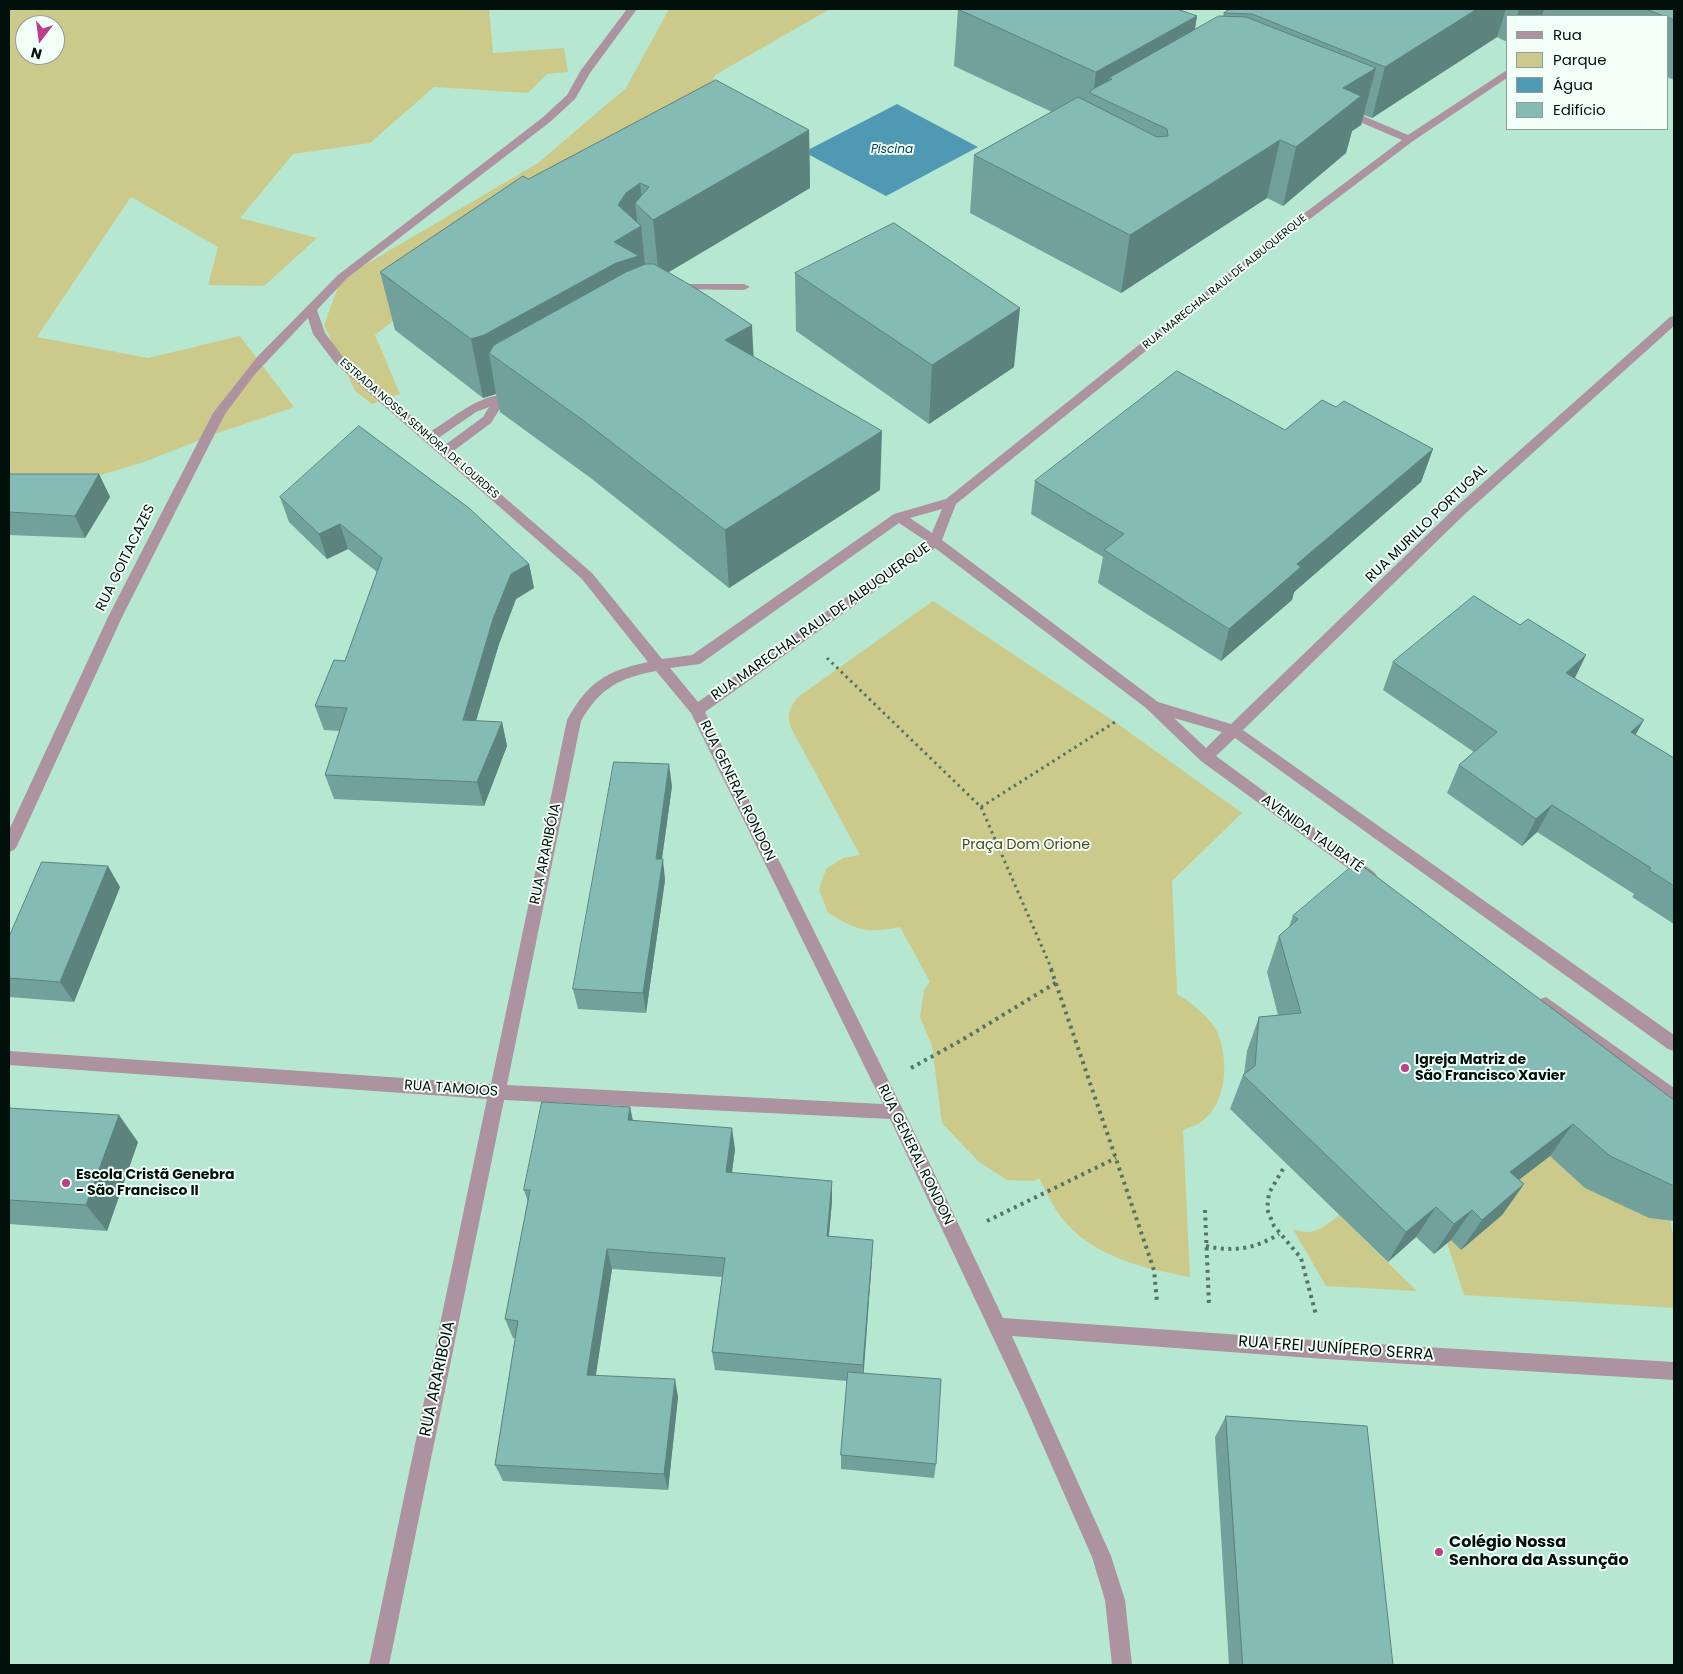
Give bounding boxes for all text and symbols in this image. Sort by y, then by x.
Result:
north arrow [15,15,65,65]
legend [1506,15,1668,130]
text: Rua [1553,24,1582,45]
text: N [29,43,44,65]
text: Parque [1553,49,1606,70]
text: Água [1553,74,1593,95]
text: Edifício [1553,99,1606,120]
water label: Piscina [871,143,913,157]
street label: RUA MARECHAL RAUL DE ALBUQUERQUE [1140,212,1310,352]
street label: ESTRADA NOSSA SENHORA DE LOURDES [337,356,501,502]
street label: RUA MURILLO PORTUGAL [1363,462,1491,586]
street label: RUA GOITACAZES [93,502,159,614]
street label: RUA MARECHAL RAUL DE ALBUQUERQUE [708,540,934,704]
street label: RUA GENERAL RONDON [696,718,778,864]
street label: AVENIDA TAUBATÉ [1258,791,1366,877]
street label: RUA ARARIBÓIA [527,802,565,906]
park label: Praça Dom Orione [962,837,1090,853]
place label: Igreja Matriz de São Francisco Xavier [1415,1052,1565,1084]
marker: Igreja Matriz de São Francisco Xavier [1399,1062,1411,1074]
street label: RUA TAMOIOS [404,1077,498,1101]
street label: RUA GENERAL RONDON [874,1082,956,1228]
place label: Escola Cristã Genebra - São Francisco II [76,1167,234,1200]
marker: Escola Cristã Genebra - São Francisco II [60,1177,72,1189]
street label: RUA ARARIBOIA [416,1319,460,1439]
street label: RUA FREI JUNÍPERO SERRA [1237,1333,1435,1365]
place label: Colégio Nossa Senhora da Assunção [1449,1533,1629,1571]
marker: Colégio Nossa Senhora da Assunção [1433,1546,1445,1558]

